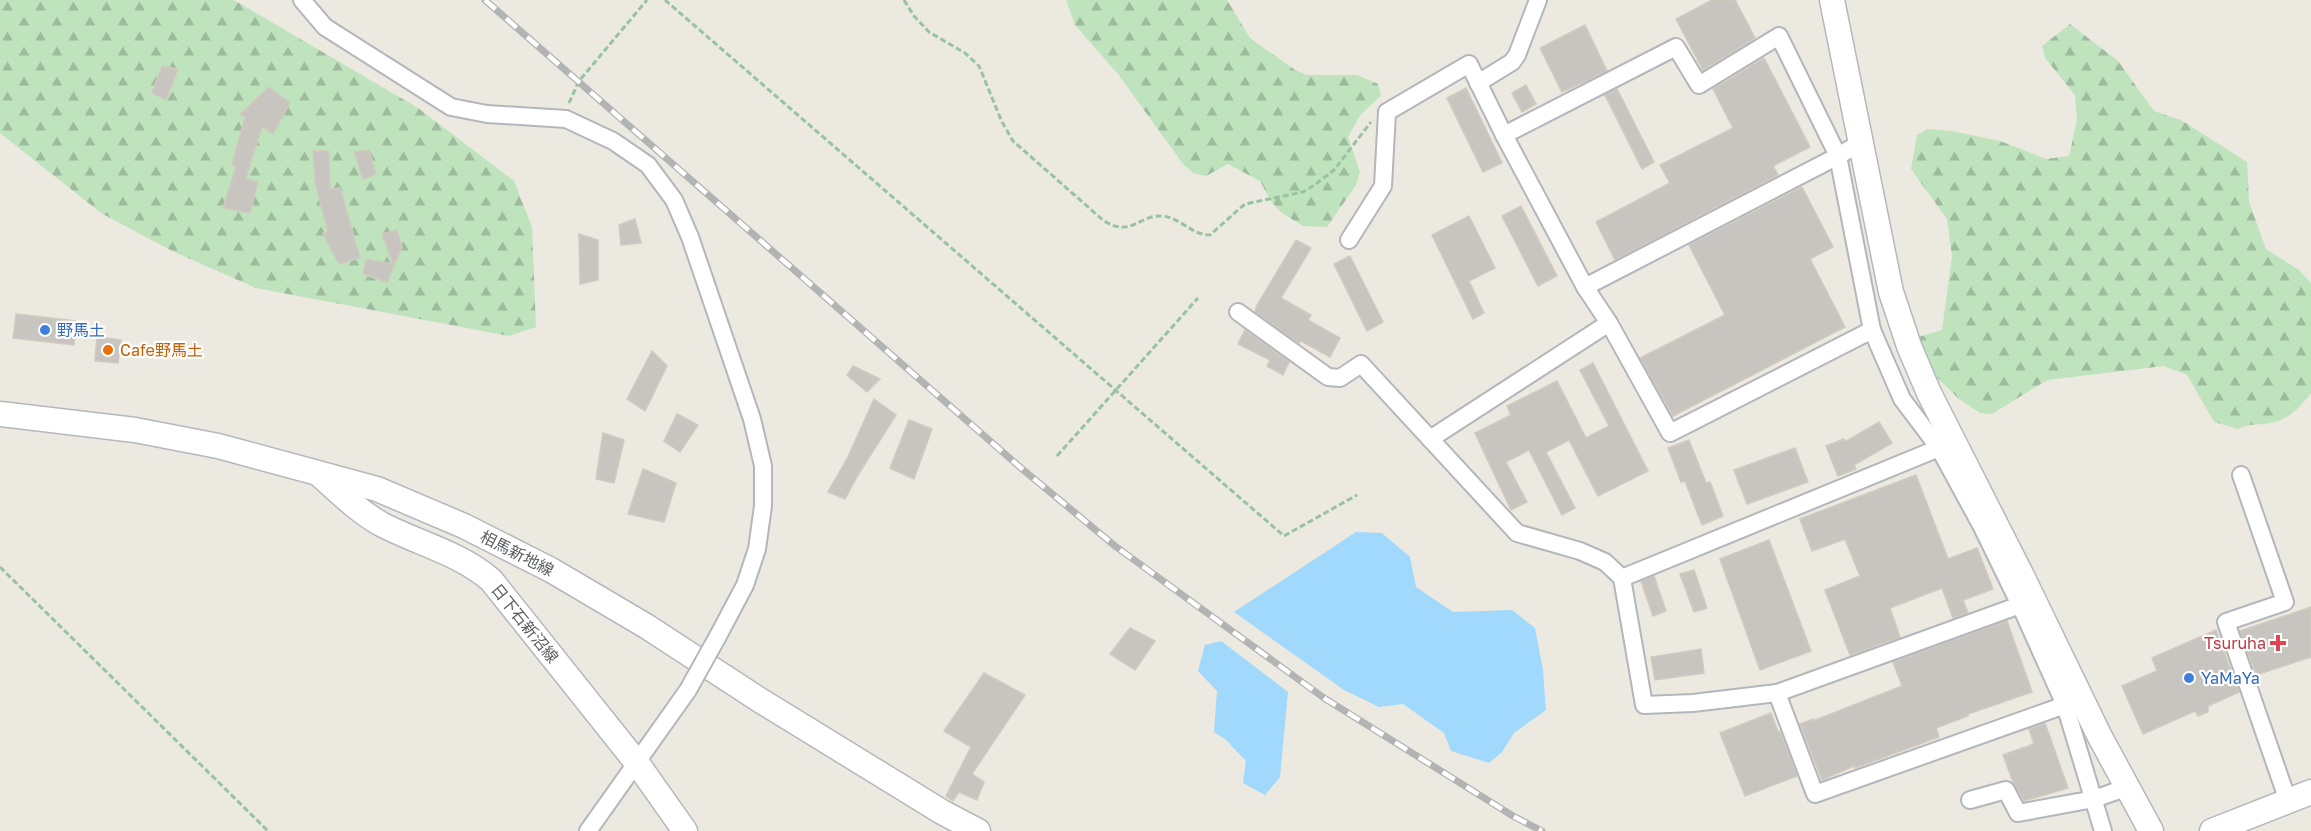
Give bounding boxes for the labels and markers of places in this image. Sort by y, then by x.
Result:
place label: 野馬土 [57,320,105,340]
marker: 野馬土 [38,323,52,337]
place label: Cafe野馬土 [120,340,203,360]
marker: Cafe野馬土 [101,343,115,357]
place label: Tsuruha [2204,633,2266,653]
marker: Tsuruha [2271,636,2285,650]
place label: YaMaYa [2201,668,2260,688]
marker: YaMaYa [2182,671,2196,685]

